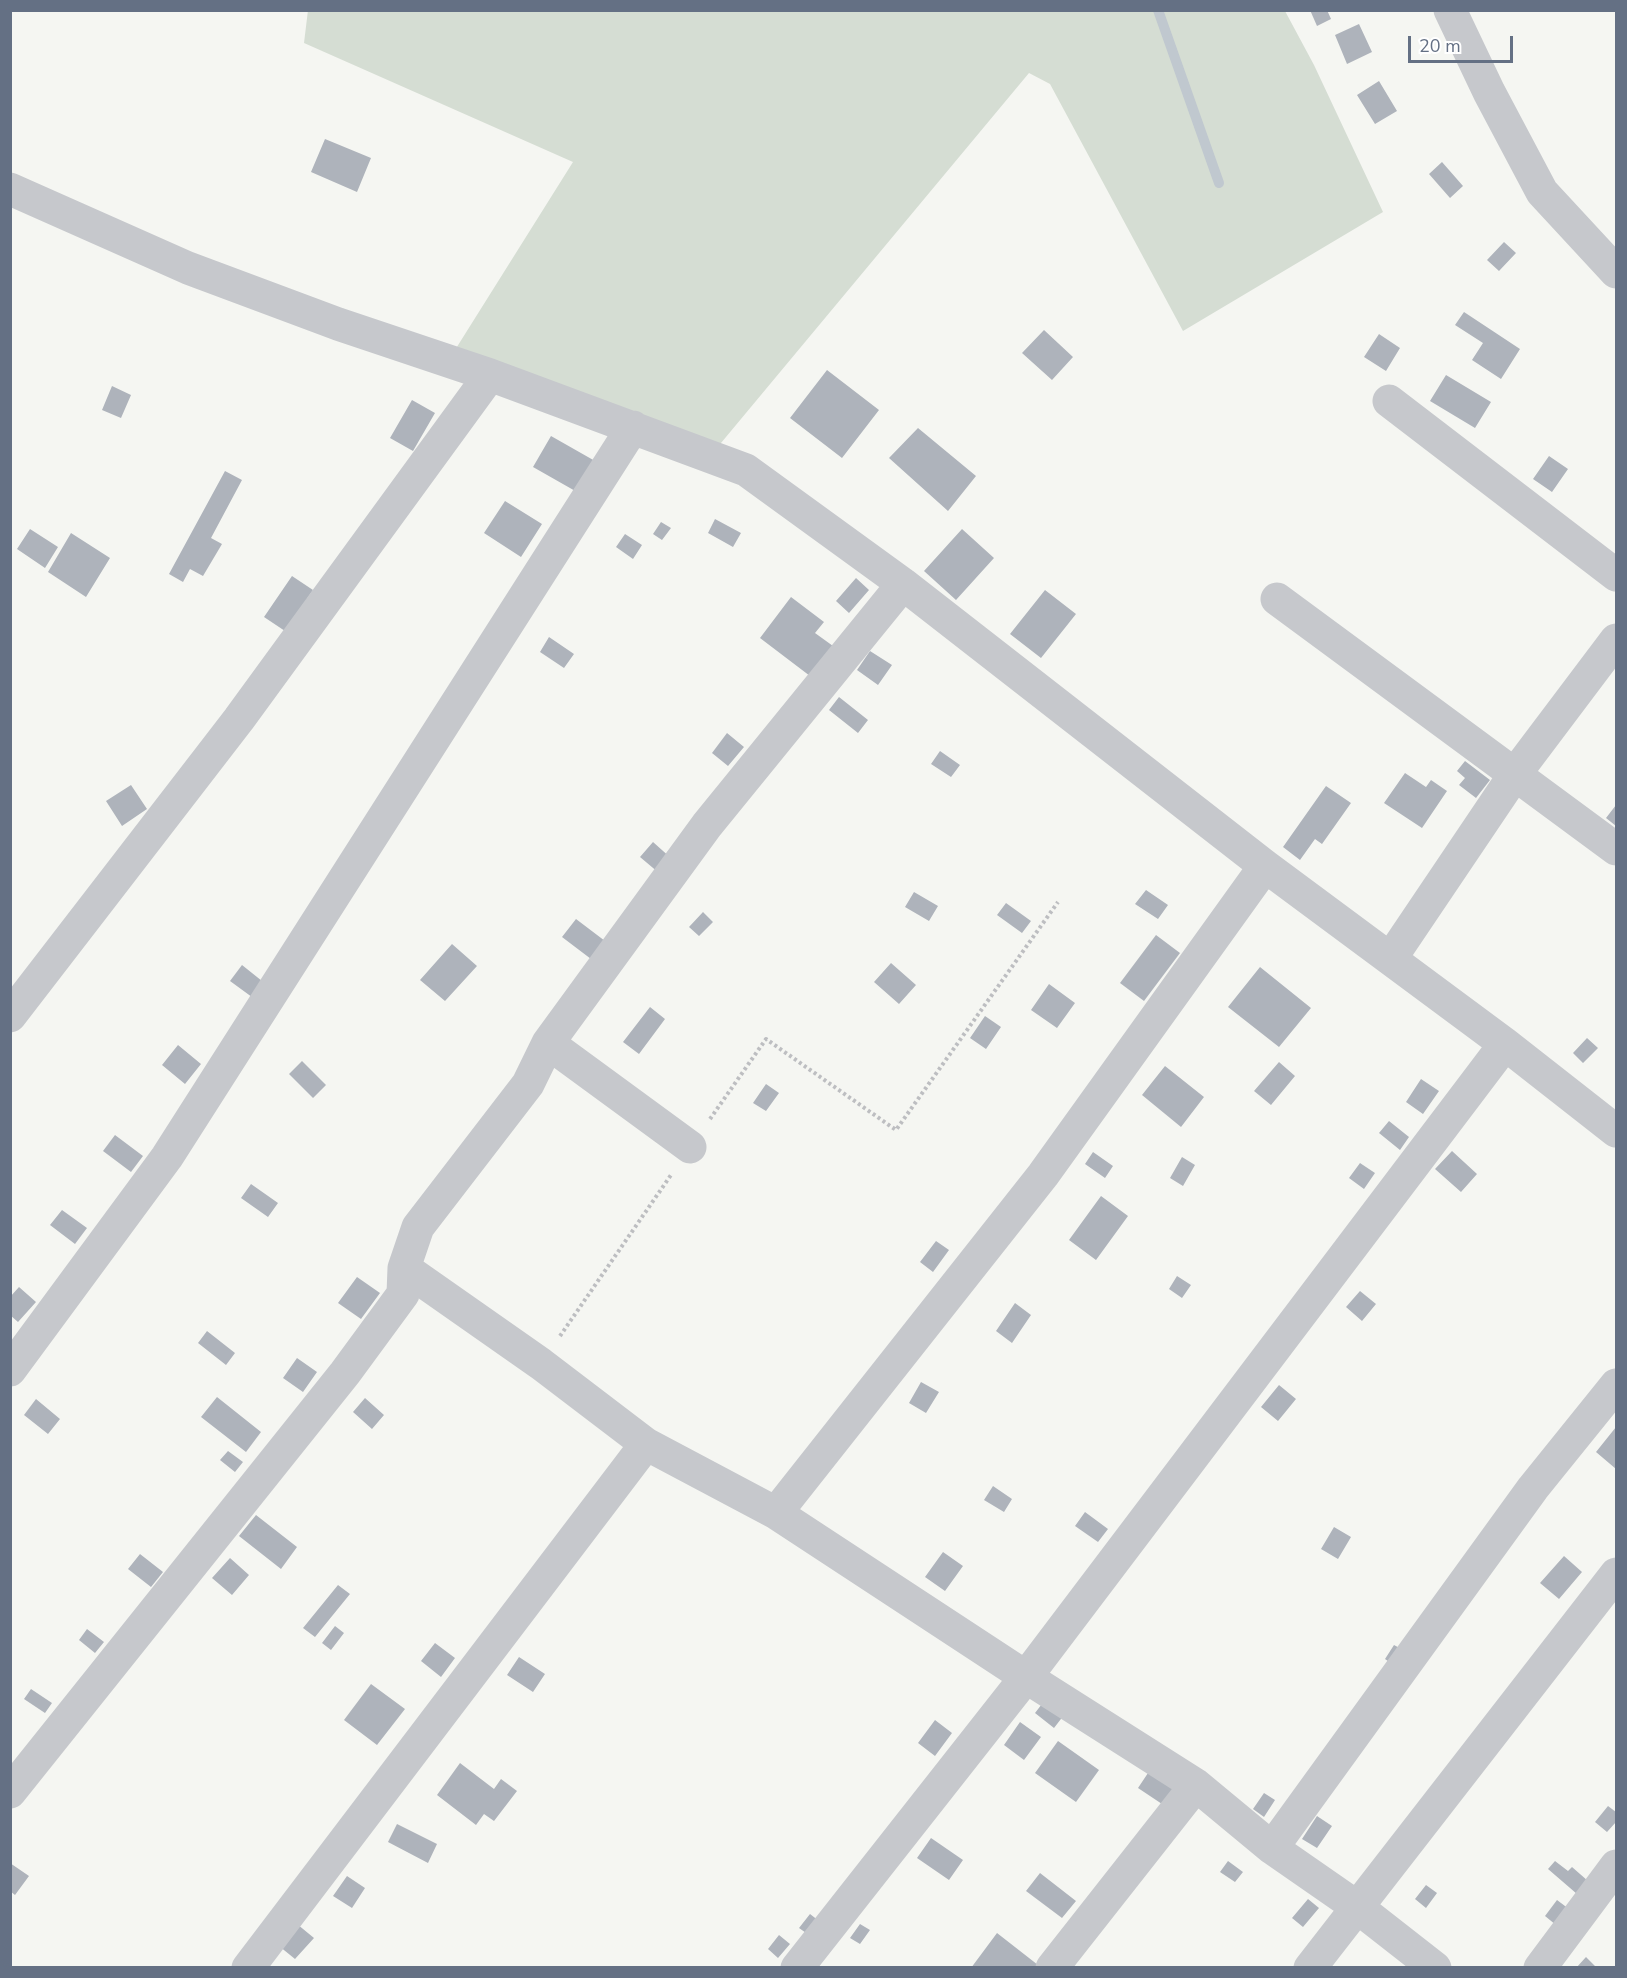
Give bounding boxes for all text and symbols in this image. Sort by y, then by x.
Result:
scale bar [1411,24,1516,62]
text: 20 m [1419,34,1461,58]

